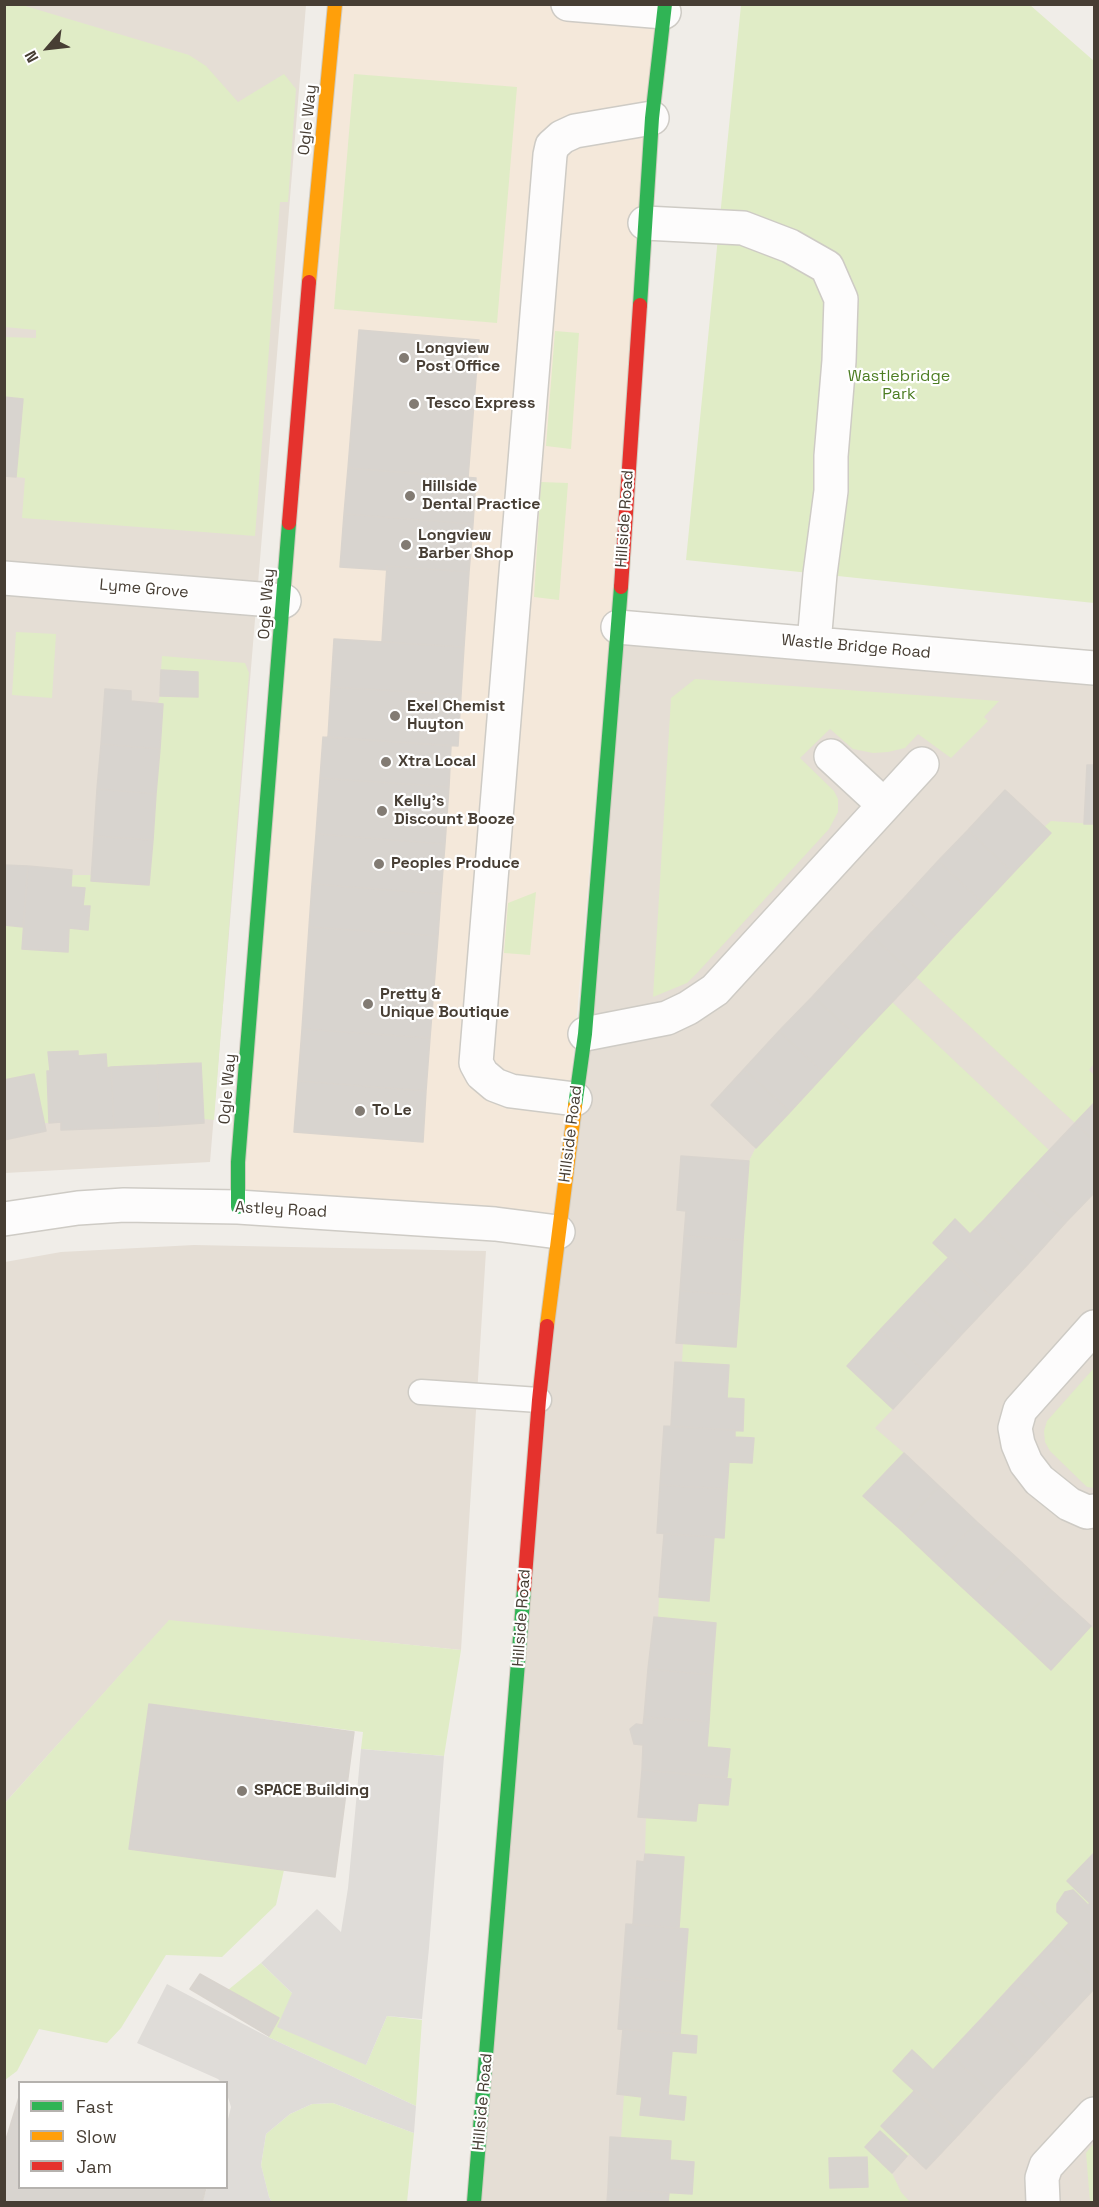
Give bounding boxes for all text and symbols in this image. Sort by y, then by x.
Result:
north arrow [18,18,78,78]
text: N [20,47,43,66]
street label: Ogle Way [295,84,321,156]
place label: Longview Post Office [416,339,500,377]
marker: Longview Post Office [397,351,411,365]
park label: Wastlebridge Park [848,367,950,405]
place label: Tesco Express [426,394,535,414]
marker: Tesco Express [407,397,421,411]
street label: Hillside Road [612,470,638,568]
place label: Hillside Dental Practice [422,477,541,515]
marker: Hillside Dental Practice [403,489,417,503]
place label: Longview Barber Shop [418,526,514,564]
marker: Longview Barber Shop [399,538,413,552]
street label: Ogle Way [255,568,279,640]
street label: Lyme Grove [99,576,189,602]
street label: Wastle Bridge Road [780,631,932,663]
place label: Exel Chemist Huyton [407,697,505,735]
marker: Exel Chemist Huyton [388,709,402,723]
place label: Xtra Local [398,752,476,772]
marker: Xtra Local [379,755,393,769]
place label: Kelly's Discount Booze [394,792,515,830]
marker: Kelly's Discount Booze [375,804,389,818]
place label: Peoples Produce [391,854,520,874]
marker: Peoples Produce [372,857,386,871]
place label: Pretty & Unique Boutique [380,985,509,1023]
marker: Pretty & Unique Boutique [361,997,375,1011]
street label: Ogle Way [215,1053,241,1125]
street label: Hillside Road [556,1084,586,1184]
place label: To Le [372,1101,412,1121]
marker: To Le [353,1104,367,1118]
street label: Astley Road [234,1198,328,1222]
street label: Hillside Road [509,1569,535,1667]
place label: SPACE Building [254,1781,369,1801]
marker: SPACE Building [235,1784,249,1798]
street label: Hillside Road [469,2052,497,2152]
legend [18,2081,228,2189]
text: Fast [76,2095,113,2118]
text: Slow [76,2125,117,2148]
text: Jam [76,2155,112,2178]

